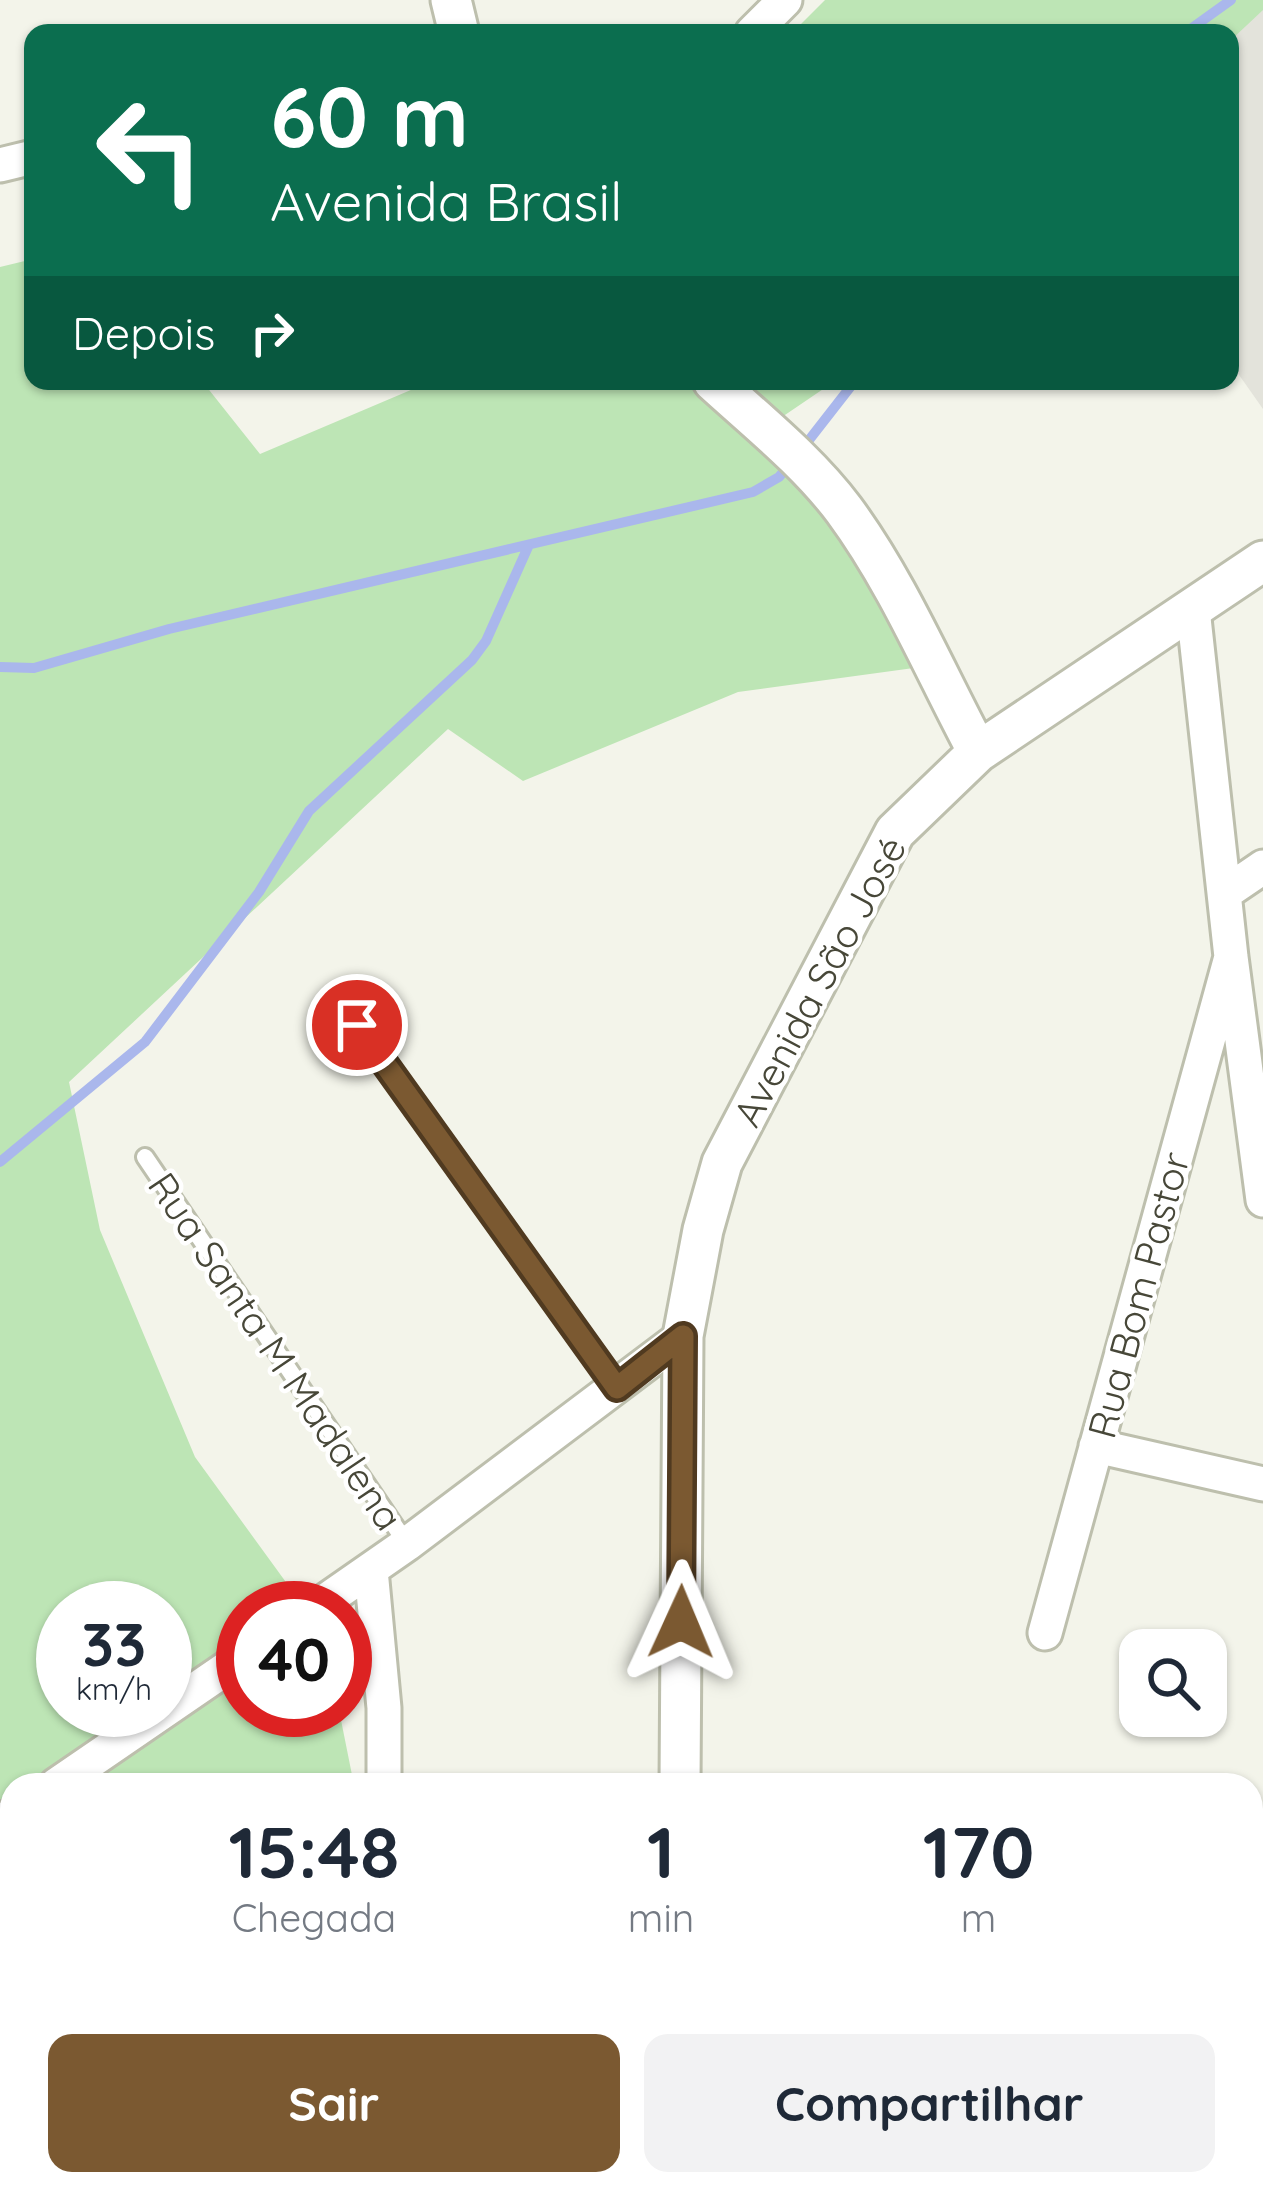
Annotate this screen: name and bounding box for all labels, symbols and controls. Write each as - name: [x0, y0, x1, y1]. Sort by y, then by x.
- text: 60 m: [270, 63, 469, 168]
- icon: left: [72, 72, 228, 228]
- text: Avenida Brasil: [270, 167, 623, 235]
- icon: right: [239, 300, 305, 366]
- text: Depois: [72, 305, 215, 361]
- street label: Avenida São José: [722, 828, 916, 1134]
- pin: [306, 974, 408, 1076]
- icon: arrive: [324, 992, 390, 1058]
- street label: Rua Bom Pastor: [1076, 1147, 1200, 1443]
- street label: Rua Santa M Madalena: [138, 1163, 414, 1539]
- position arrow: [618, 1559, 744, 1685]
- speed limit sign: 40: [216, 1581, 372, 1737]
- text: 33: [82, 1606, 146, 1681]
- map controls: [1119, 1629, 1227, 1737]
- button: search: [1119, 1629, 1227, 1737]
- text: km/h: [76, 1670, 152, 1708]
- text: 15:48: [228, 1806, 399, 1896]
- text: 1: [647, 1806, 675, 1896]
- text: 170: [923, 1806, 1035, 1896]
- text: Chegada: [232, 1893, 396, 1942]
- text: min: [628, 1893, 694, 1942]
- text: m: [961, 1893, 996, 1942]
- button: Sair: [48, 2034, 620, 2172]
- button: Compartilhar: [644, 2034, 1215, 2172]

